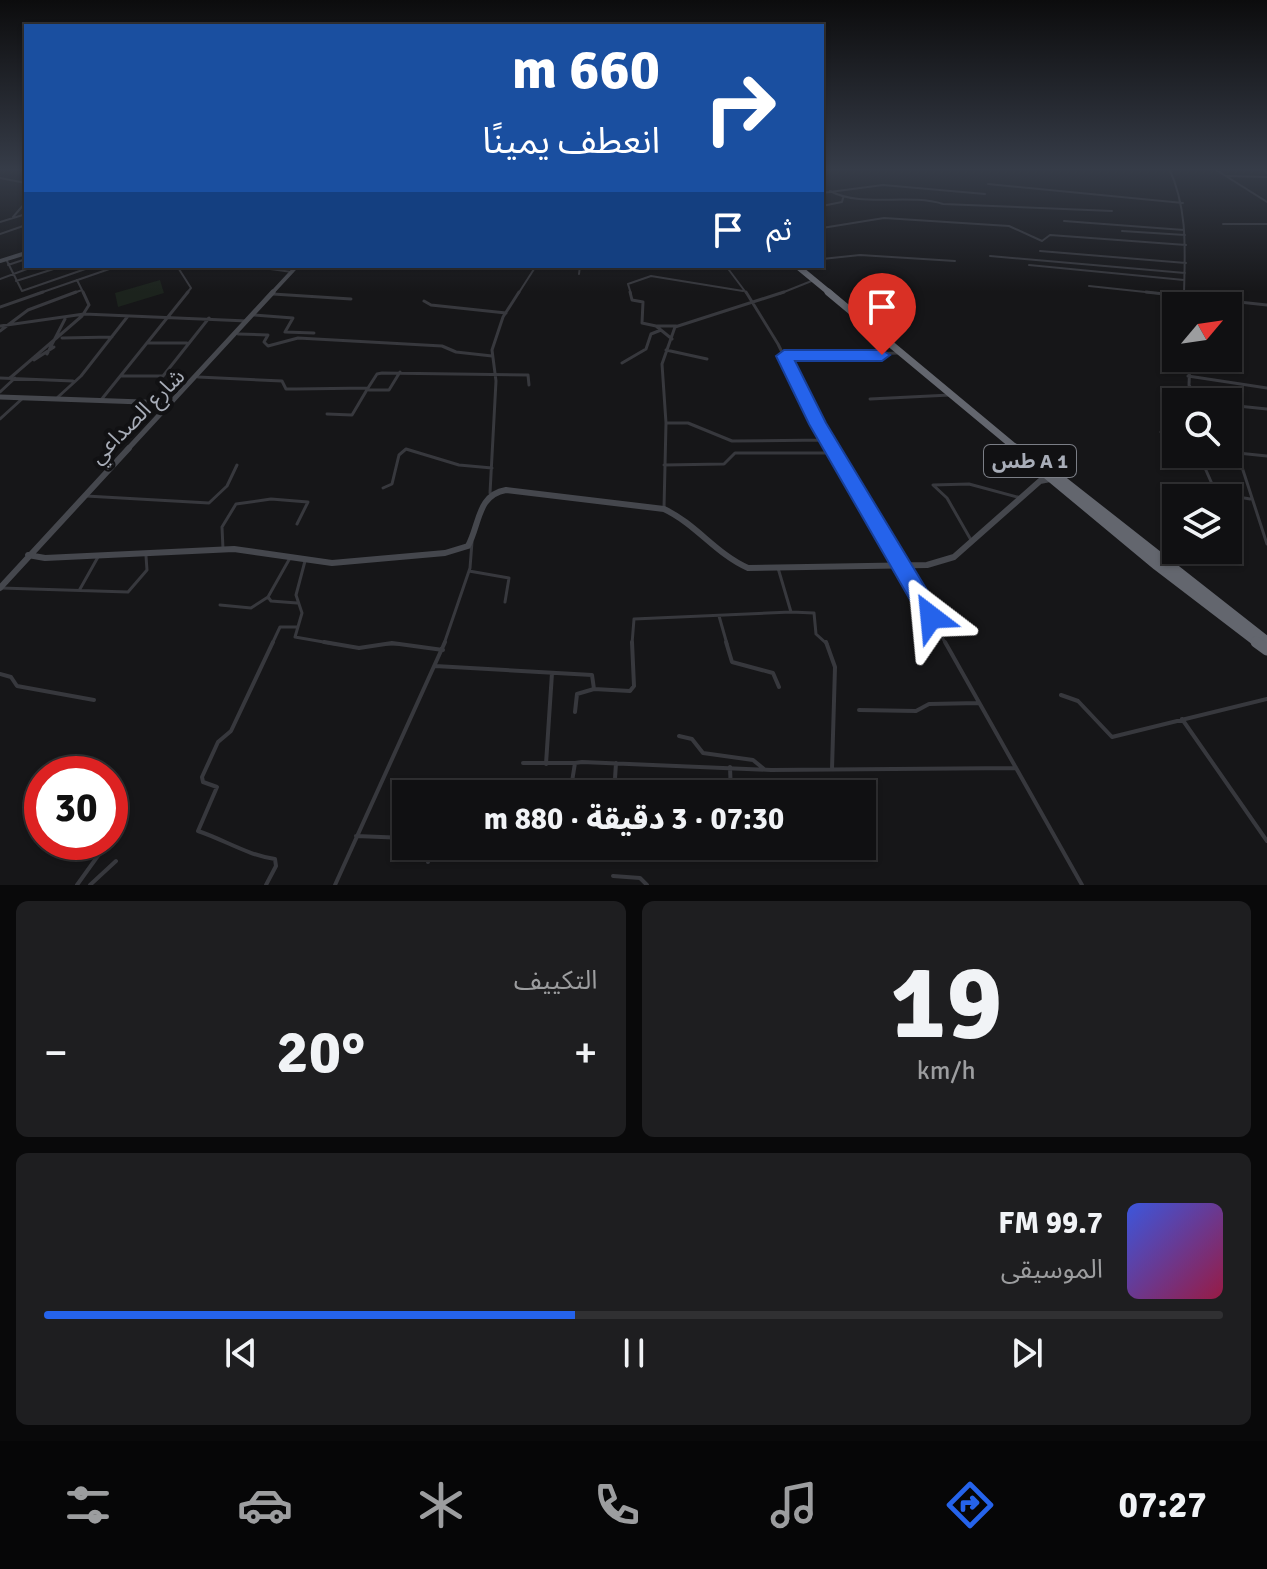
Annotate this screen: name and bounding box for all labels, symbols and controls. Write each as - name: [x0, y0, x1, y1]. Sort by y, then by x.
- text: 660 m: [512, 35, 660, 104]
- icon: right: [688, 56, 792, 160]
- text: انعطف يمينًا: [482, 119, 660, 164]
- icon: arrive: [706, 208, 750, 252]
- text: ثم: [766, 212, 792, 249]
- pin: [848, 273, 916, 355]
- icon: arrive: [860, 285, 904, 329]
- north arrow: [1162, 292, 1242, 372]
- map controls: [1162, 292, 1242, 564]
- street label: شارع الصداعي: [84, 363, 192, 471]
- button: search: [1162, 388, 1242, 468]
- road number: طس A 1: [984, 445, 1076, 477]
- button: layers: [1162, 484, 1242, 564]
- position arrow: [889, 575, 973, 659]
- speed limit sign: 30: [24, 756, 128, 860]
- text: 07:30 · 3 دقيقة · 880 m: [484, 801, 784, 838]
- text: 19: [890, 939, 1002, 1067]
- text: التكييف: [514, 965, 598, 997]
- text: 20°: [276, 1016, 365, 1090]
- text: −: [44, 1026, 68, 1080]
- text: +: [574, 1026, 598, 1080]
- text: km/h: [917, 1055, 976, 1087]
- text: 99.7 FM: [998, 1205, 1103, 1242]
- text: الموسيقى: [1001, 1254, 1103, 1286]
- icon: previous: [219, 1331, 263, 1375]
- icon: pause: [612, 1331, 656, 1375]
- icon: next: [1005, 1331, 1049, 1375]
- icon: filters: [60, 1477, 116, 1533]
- icon: car: [237, 1477, 293, 1533]
- icon: climate: [413, 1477, 469, 1533]
- icon: phone: [589, 1477, 645, 1533]
- icon: music: [766, 1477, 822, 1533]
- icon: directions: [942, 1477, 998, 1533]
- text: 07:27: [1118, 1483, 1207, 1528]

